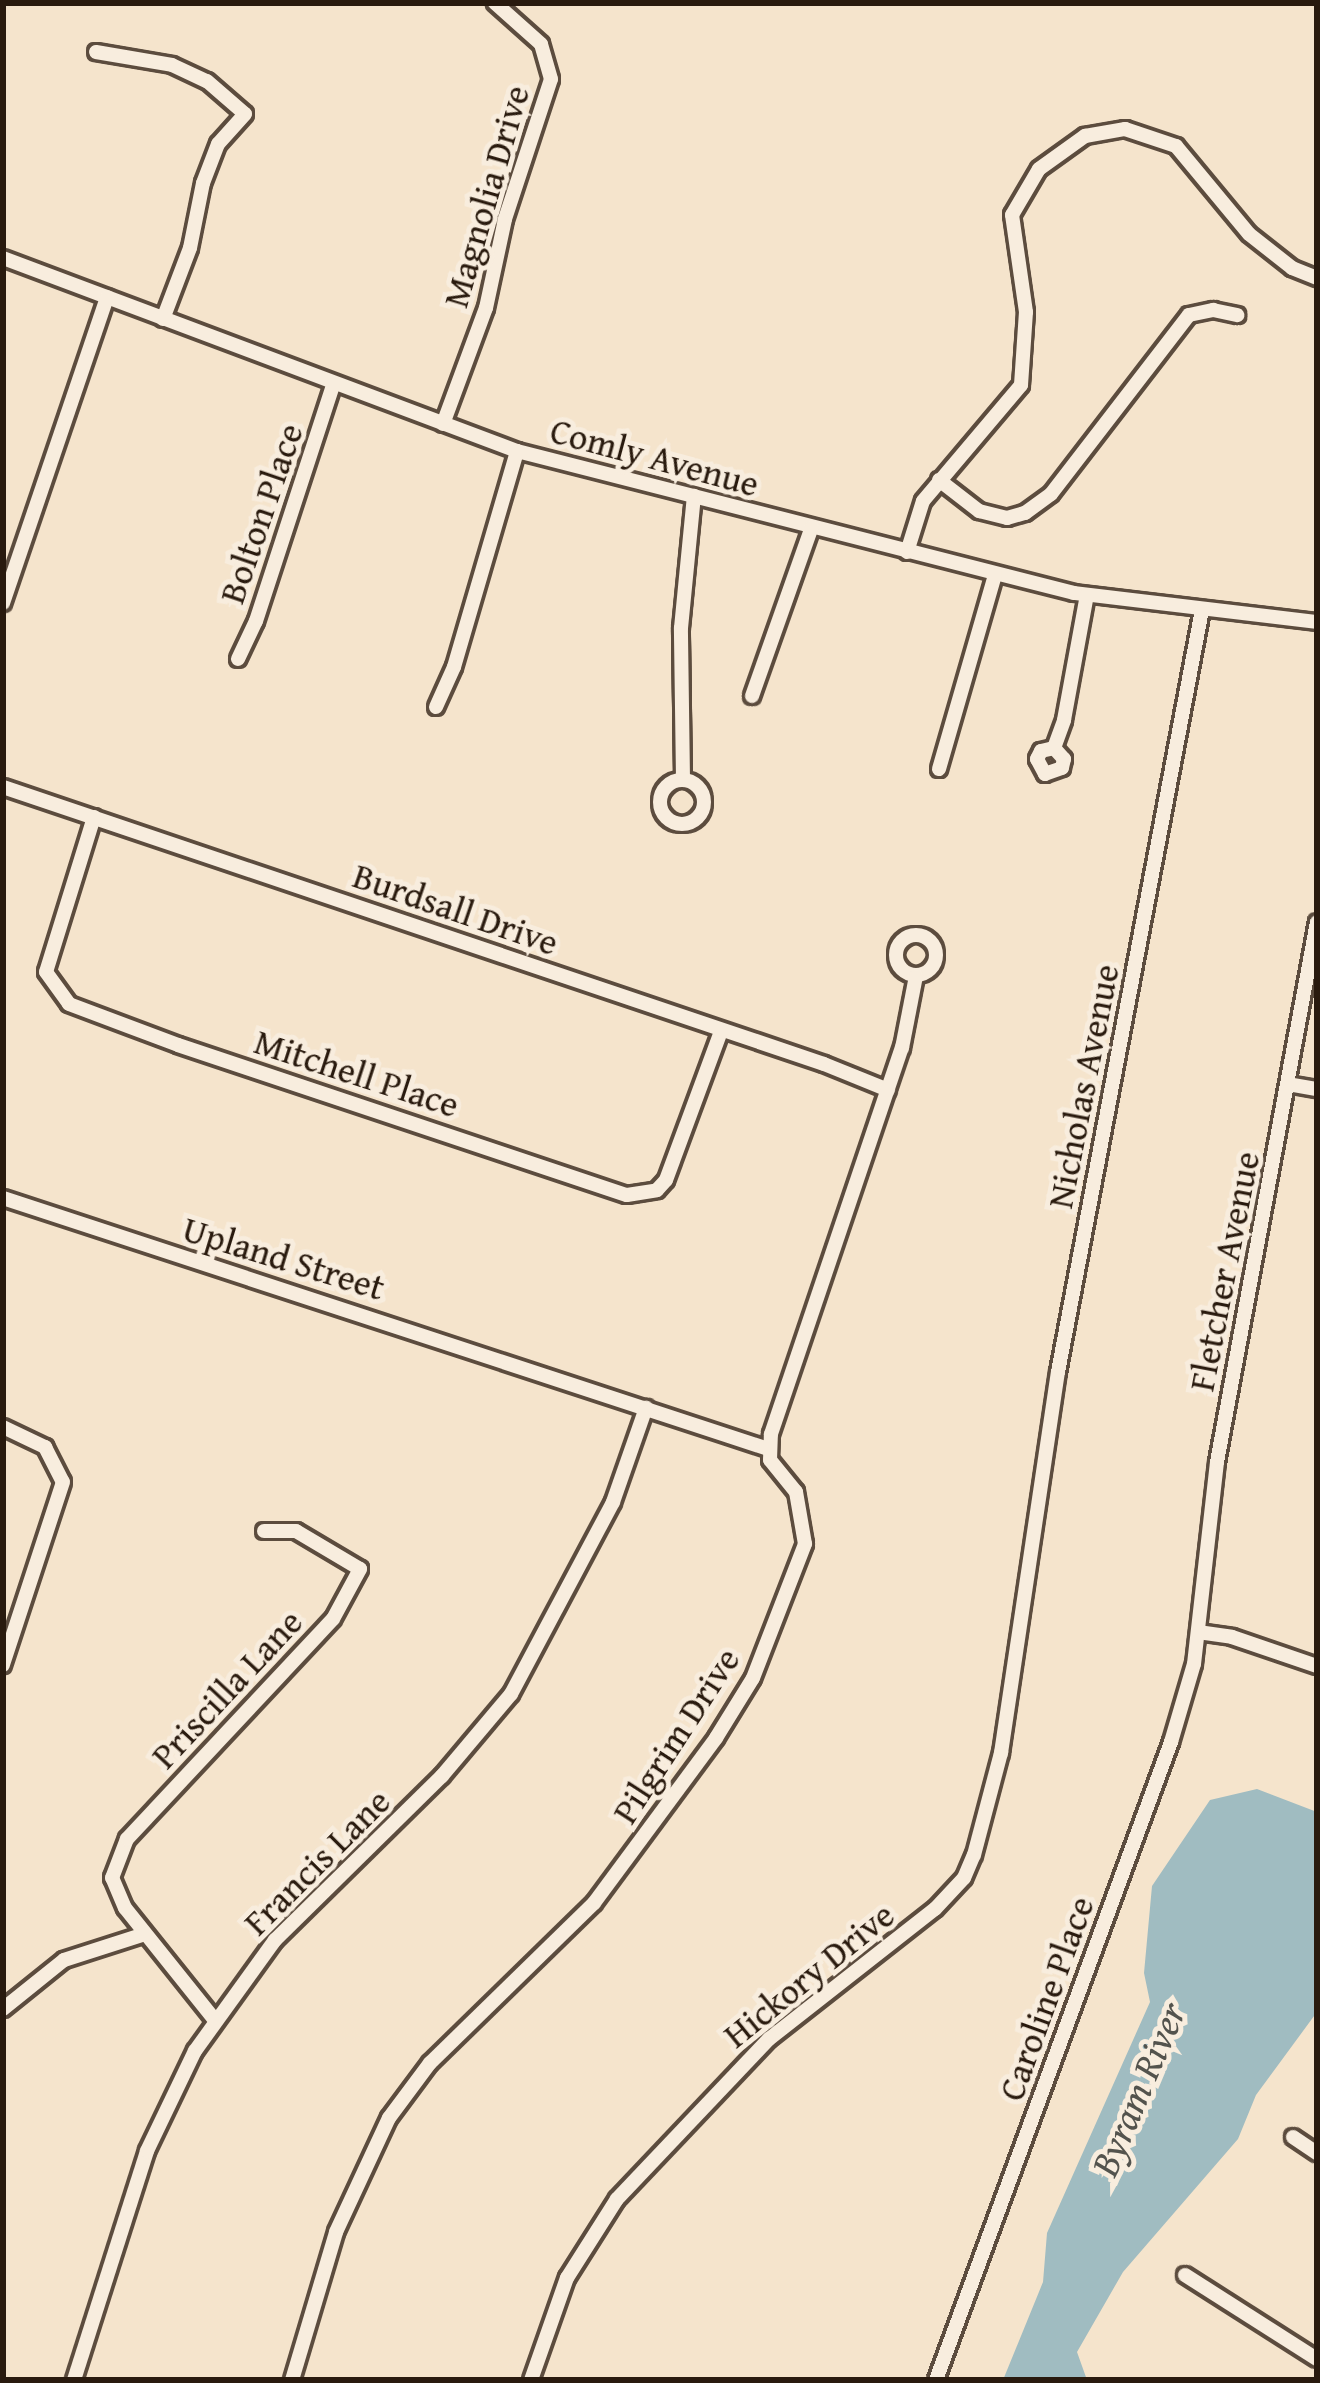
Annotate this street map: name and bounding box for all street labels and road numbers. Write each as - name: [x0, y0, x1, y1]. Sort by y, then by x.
- street label: Magnolia Drive: [433, 80, 537, 312]
- street label: Comly Avenue: [546, 407, 764, 505]
- street label: Bolton Place: [209, 417, 311, 609]
- street label: Burdsall Drive: [348, 853, 564, 963]
- street label: Nicholas Avenue: [1037, 960, 1127, 1212]
- street label: Mitchell Place: [249, 1019, 465, 1125]
- street label: Fletcher Avenue: [1179, 1148, 1267, 1394]
- street label: Upland Street: [178, 1206, 390, 1308]
- street label: Priscilla Lane: [141, 1600, 311, 1776]
- street label: Pilgrim Drive: [602, 1639, 748, 1831]
- street label: Francis Lane: [234, 1779, 398, 1943]
- street label: Caroline Place: [988, 1890, 1102, 2106]
- street label: Hickory Drive: [714, 1892, 902, 2056]

